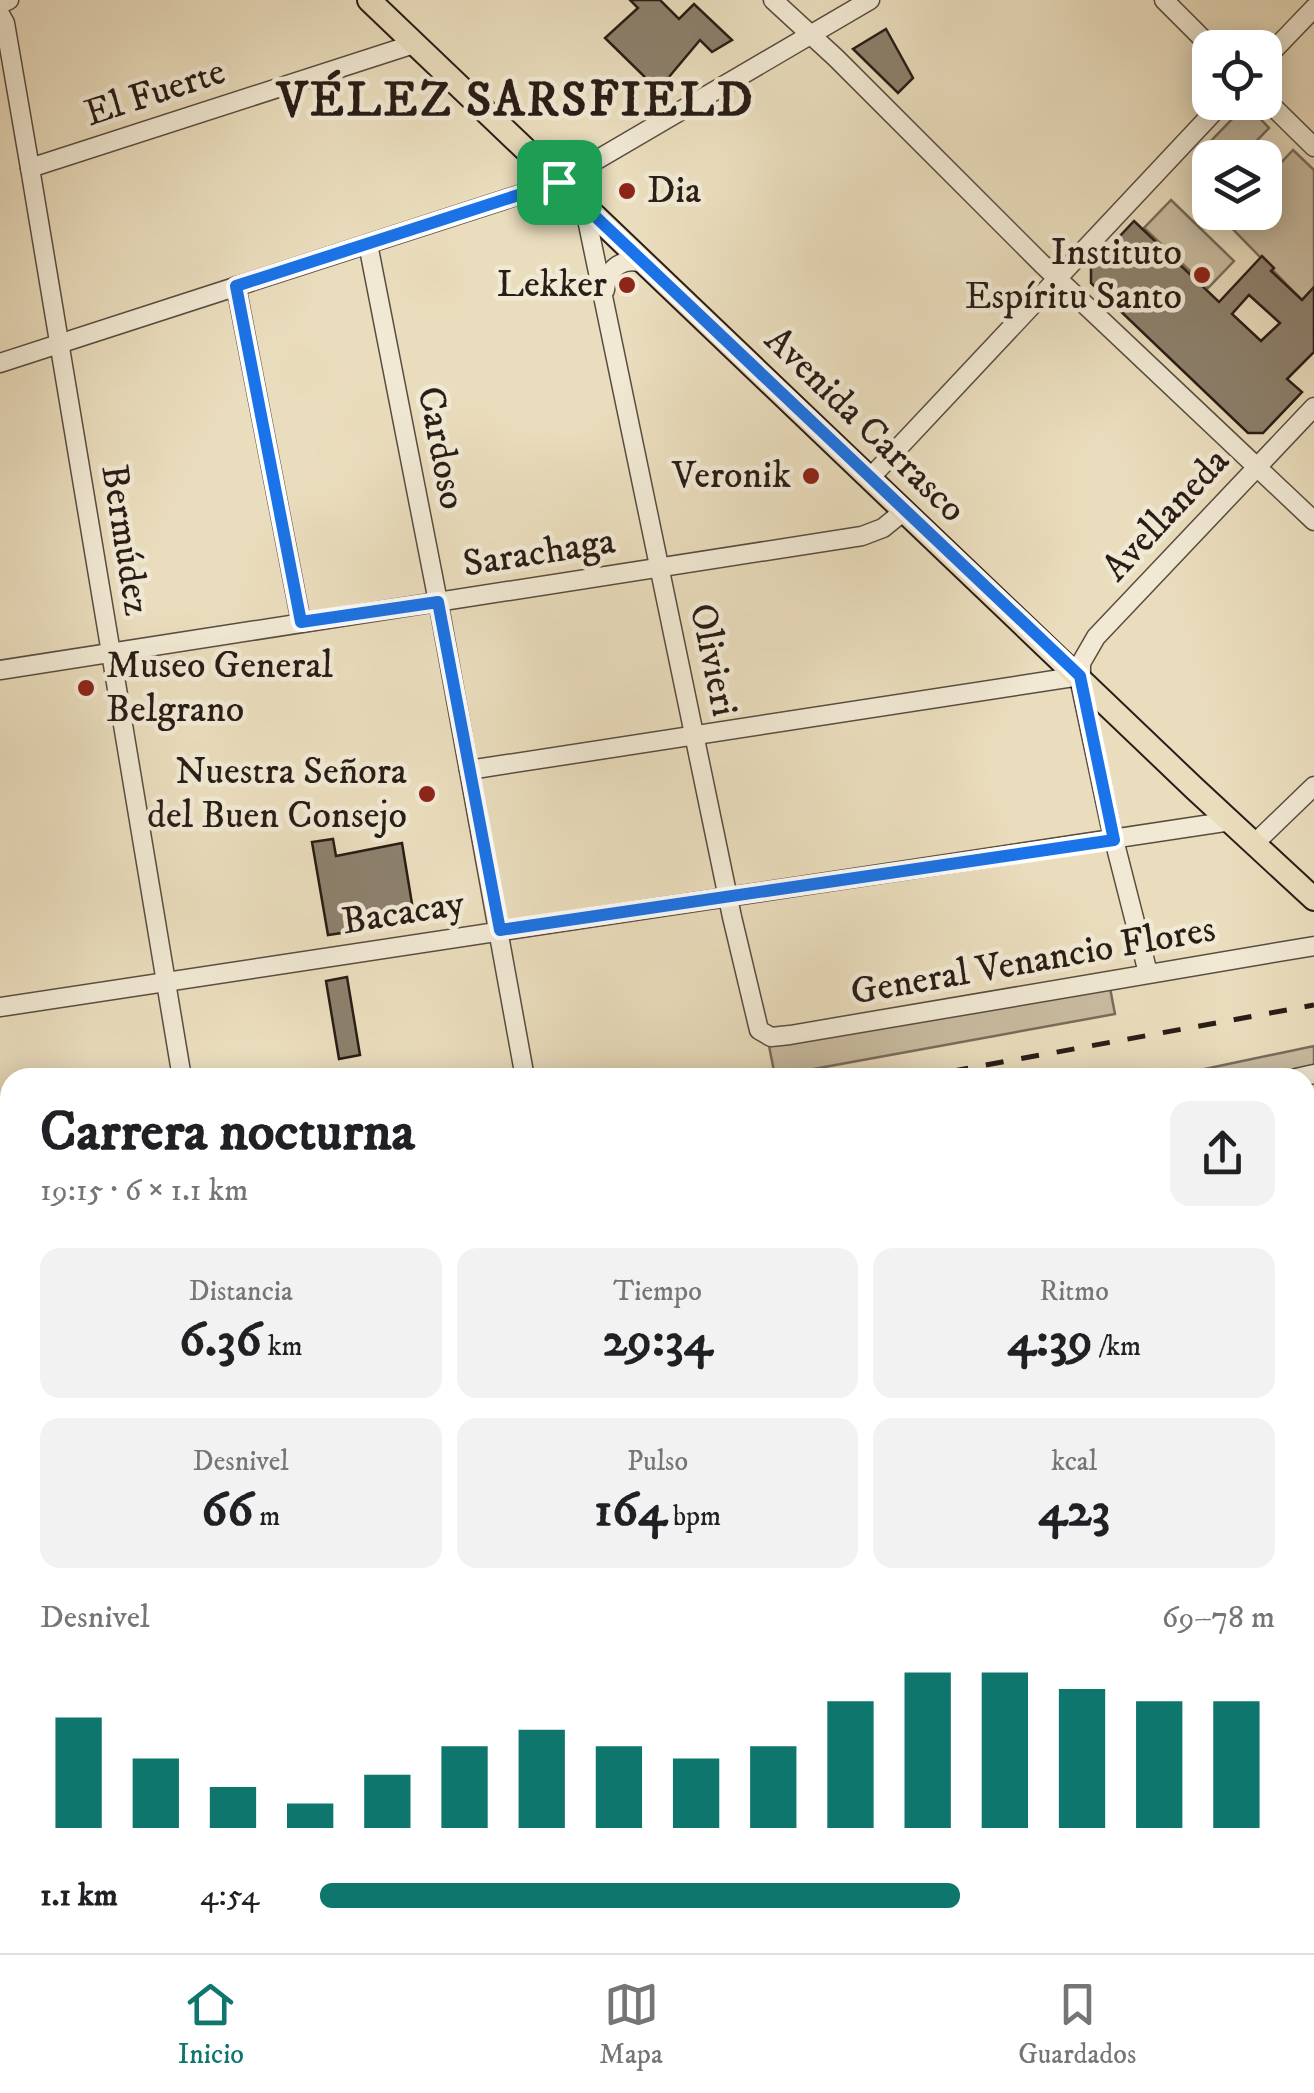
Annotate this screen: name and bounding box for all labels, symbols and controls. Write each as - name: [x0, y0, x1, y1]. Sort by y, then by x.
- map controls: [1192, 30, 1282, 230]
- button: locate: [1192, 30, 1282, 120]
- street label: El Fuerte: [79, 48, 231, 138]
- district label: VÉLEZ SARSFIELD: [275, 69, 755, 131]
- pin: [517, 140, 602, 225]
- button: layers: [1192, 140, 1282, 230]
- icon: arrive: [532, 155, 587, 210]
- place label: Dia: [647, 167, 701, 215]
- marker: Dia: [616, 180, 638, 202]
- place label: Instituto Espíritu Santo: [965, 229, 1182, 321]
- place label: Lekker: [497, 261, 607, 309]
- marker: Instituto Espíritu Santo: [1191, 264, 1213, 286]
- marker: Lekker: [616, 274, 638, 296]
- street label: Avenida Carrasco: [754, 317, 976, 533]
- street label: Cardoso: [406, 383, 476, 513]
- street label: Avellaneda: [1092, 438, 1240, 592]
- place label: Veronik: [671, 452, 791, 500]
- street label: Bermúdez: [89, 461, 161, 619]
- marker: Veronik: [800, 465, 822, 487]
- street label: Sarachaga: [459, 517, 619, 589]
- street label: Olivieri: [678, 599, 748, 721]
- place label: Museo General Belgrano: [106, 642, 334, 734]
- marker: Museo General Belgrano: [75, 677, 97, 699]
- place label: Nuestra Señora del Buen Consejo: [147, 748, 407, 840]
- marker: Nuestra Señora del Buen Consejo: [416, 783, 438, 805]
- street label: Bacacay: [338, 880, 468, 946]
- street label: General Venancio Flores: [847, 905, 1219, 1017]
- text: Carrera nocturna: [40, 1099, 415, 1168]
- button: share: [1170, 1101, 1275, 1206]
- text: 19:15 · 6 × 1.1 km: [40, 1171, 248, 1211]
- text: Distancia: [189, 1274, 293, 1309]
- text: Tiempo: [613, 1274, 702, 1309]
- text: Ritmo: [1040, 1274, 1109, 1309]
- text: 6.36: [179, 1309, 262, 1372]
- text: 29:34: [602, 1309, 712, 1372]
- text: 4:39: [1007, 1309, 1093, 1372]
- text: km: [262, 1329, 303, 1364]
- text: /km: [1093, 1329, 1141, 1364]
- text: Desnivel: [193, 1444, 289, 1479]
- text: Pulso: [627, 1444, 688, 1479]
- text: kcal: [1051, 1444, 1097, 1479]
- text: 66: [201, 1479, 253, 1542]
- text: 164: [594, 1479, 667, 1542]
- text: 423: [1038, 1479, 1110, 1542]
- text: m: [253, 1499, 280, 1534]
- text: bpm: [667, 1499, 721, 1534]
- text: Desnivel: [40, 1598, 150, 1638]
- text: 69–78 m: [1162, 1598, 1275, 1638]
- text: 1.1 km: [40, 1876, 118, 1916]
- text: 4:54: [200, 1876, 259, 1916]
- tab: Inicio: [178, 1977, 244, 2072]
- tab: Mapa: [599, 1977, 663, 2072]
- tab: Guardados: [1018, 1977, 1136, 2072]

